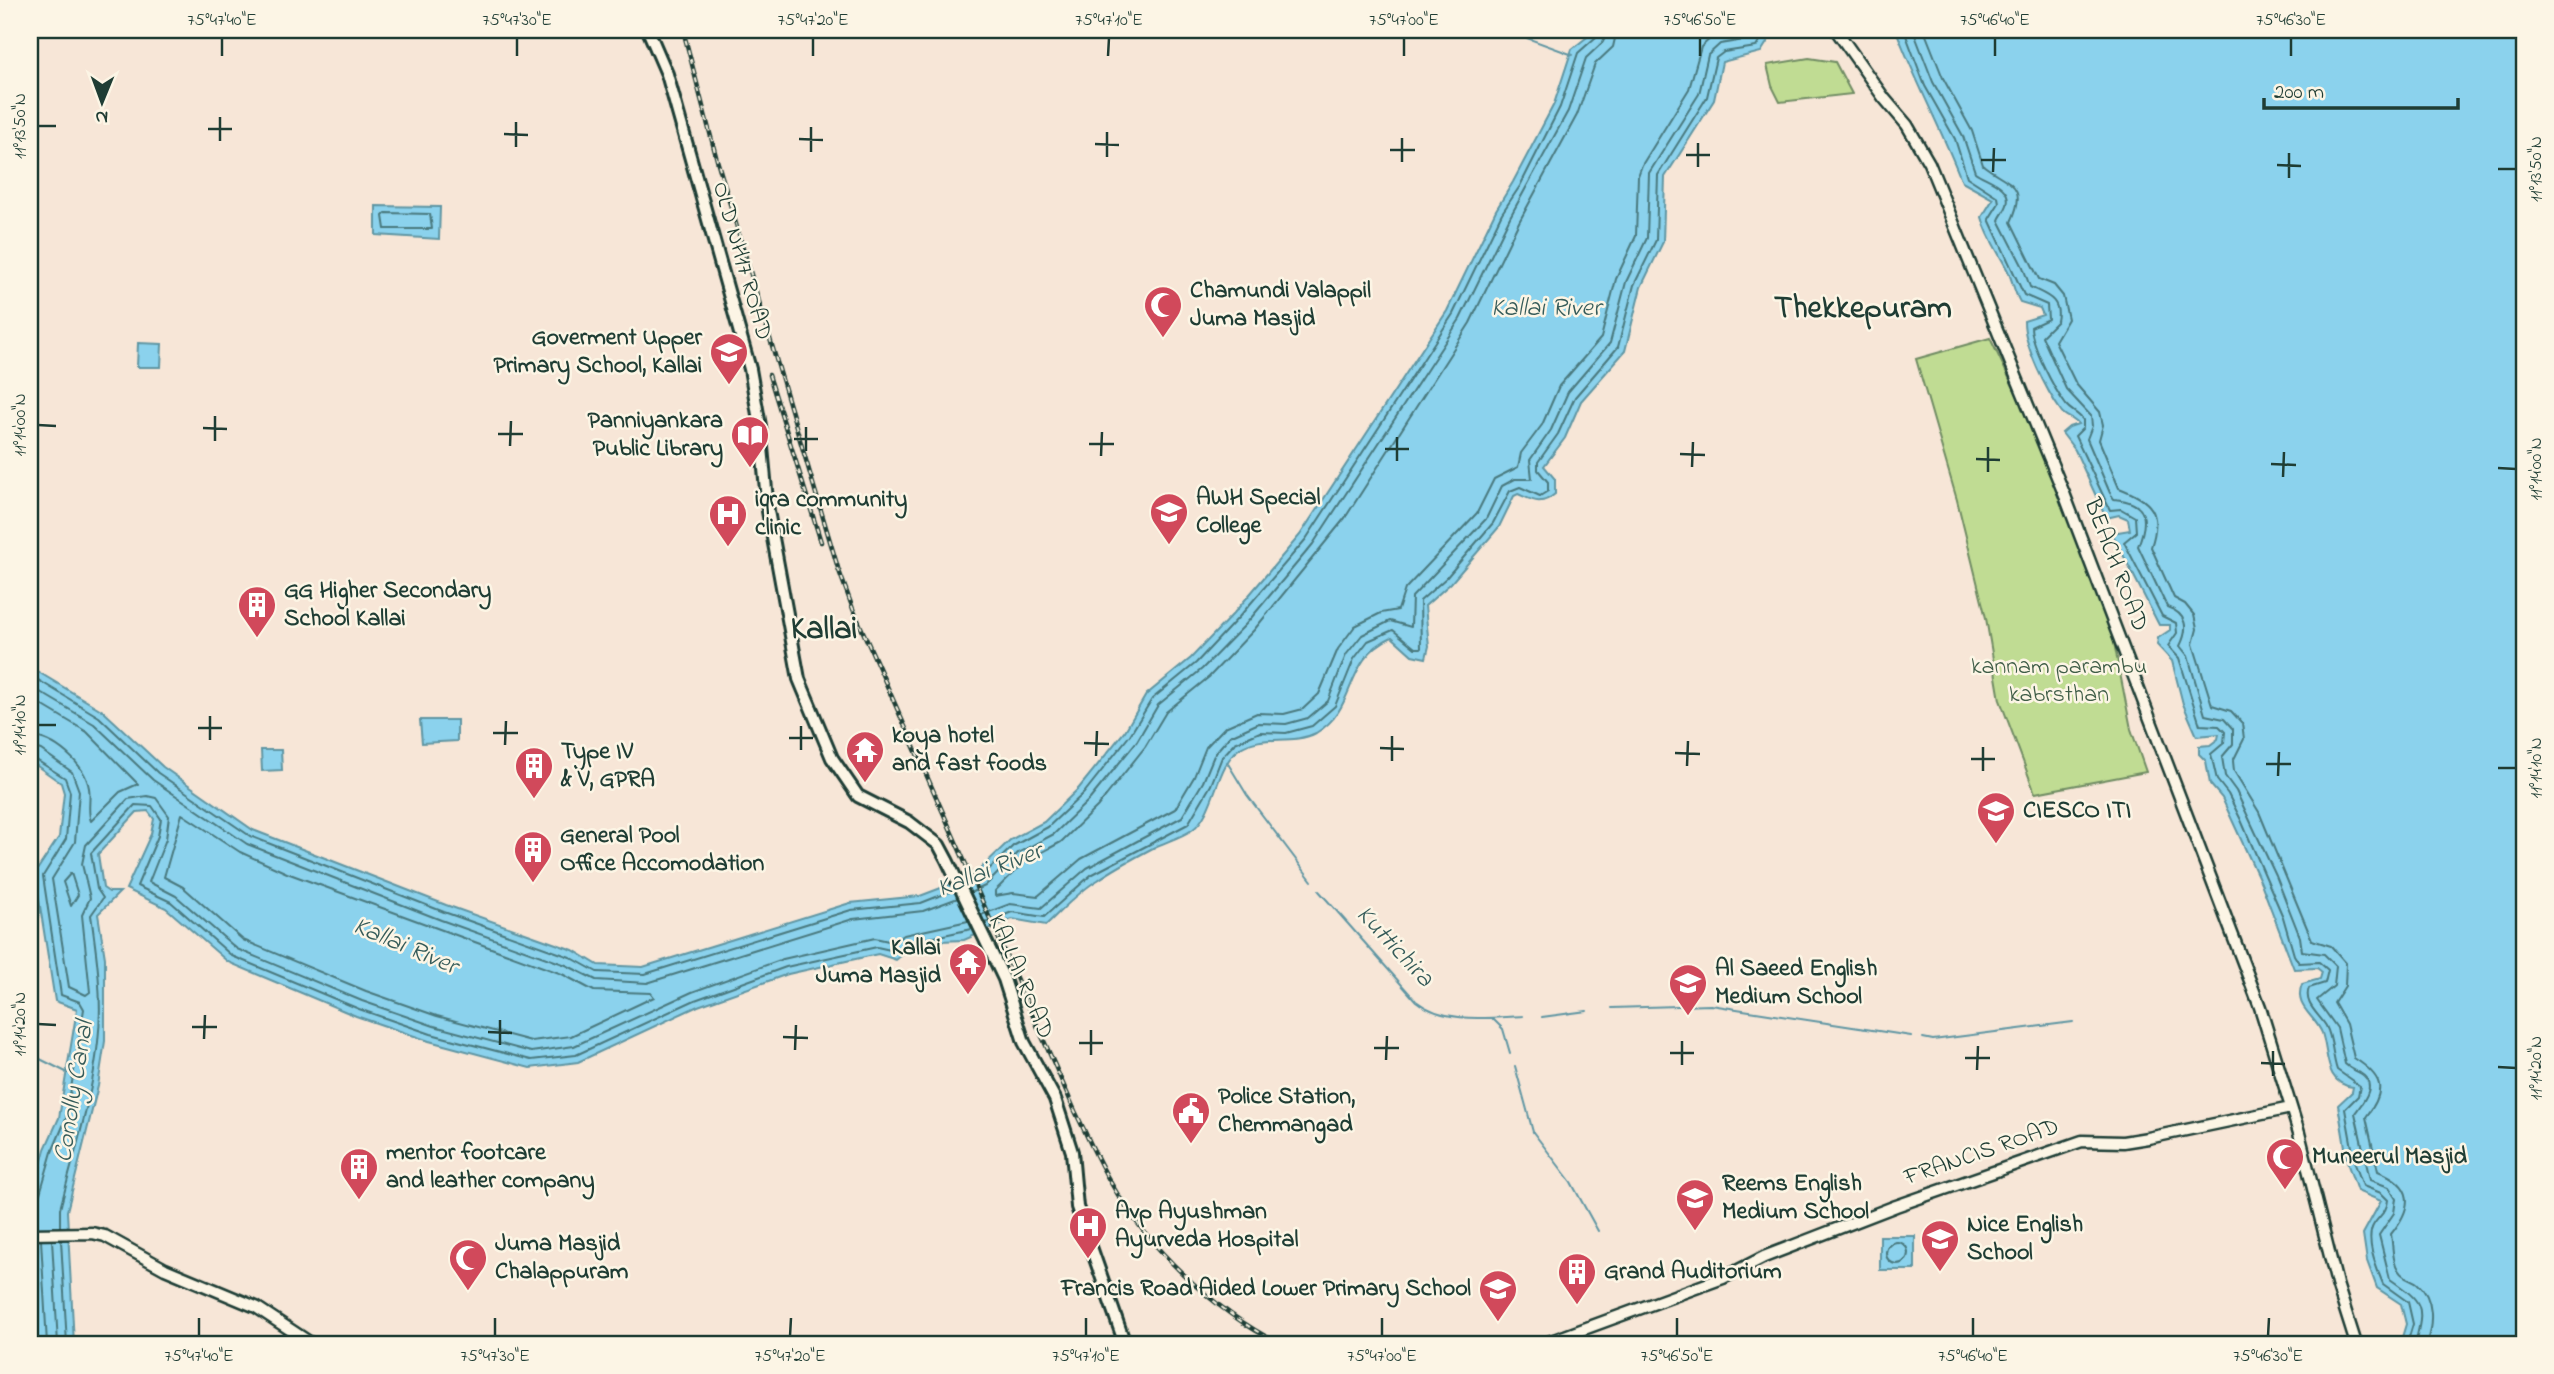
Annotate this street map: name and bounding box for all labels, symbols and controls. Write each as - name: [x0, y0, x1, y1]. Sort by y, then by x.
- text: 75°47'40"E: [187, 8, 257, 34]
- text: 75°47'30"E: [482, 8, 552, 34]
- text: 75°47'20"E: [777, 8, 849, 34]
- text: 75°47'10"E: [1075, 8, 1143, 34]
- text: 75°47'00"E: [1369, 8, 1439, 34]
- text: 75°46'50"E: [1664, 8, 1737, 34]
- text: 75°46'40"E: [1960, 8, 2030, 34]
- text: 75°46'30"E: [2256, 8, 2326, 34]
- north arrow: [66, 66, 136, 136]
- scale bar: [2264, 66, 2458, 110]
- text: 200 m: [2274, 78, 2324, 108]
- text: 11°13'50"N: [8, 93, 34, 159]
- text: N: [95, 103, 108, 130]
- text: 11°13'50"N: [2524, 136, 2550, 202]
- street label: OLD NH17 ROAD: [702, 178, 780, 344]
- place label: Chamundi Valappil Juma Masjid: [1190, 274, 1371, 337]
- mosque icon: Chamundi Valappil Juma Masjid: [1142, 284, 1184, 339]
- district label: Thekkepuram: [1774, 286, 1952, 333]
- water label: Kallai River: [1491, 290, 1604, 328]
- place label: Goverment Upper Primary School, Kallai: [494, 321, 703, 385]
- school or university icon: Goverment Upper Primary School, Kallai: [708, 331, 750, 386]
- text: 11°14'00"N: [8, 393, 34, 457]
- place label: Panniyankara Public Library: [588, 404, 723, 468]
- library icon: Panniyankara Public Library: [729, 414, 771, 469]
- text: 11°14'00"N: [2524, 437, 2550, 501]
- place label: AWH Special College: [1196, 481, 1321, 545]
- place label: iqra community clinic: [755, 483, 907, 546]
- school or university icon: AWH Special College: [1148, 491, 1190, 546]
- street label: BEACH ROAD: [2073, 492, 2156, 637]
- hospital icon: iqra community clinic: [707, 493, 749, 548]
- place label: GG Higher Secondary School Kallai: [284, 574, 491, 637]
- building icon: GG Higher Secondary School Kallai: [236, 584, 278, 639]
- district label: Kallai: [791, 607, 857, 654]
- park label: kannam parambu kabrsthan: [1971, 650, 2147, 713]
- text: 11°14'10"N: [8, 694, 34, 756]
- place label: koya hotel and fast foods: [892, 719, 1047, 782]
- temple icon: koya hotel and fast foods: [844, 729, 886, 784]
- place label: Type IV & V, GPRA: [560, 735, 655, 798]
- text: 11°14'10"N: [2524, 737, 2550, 799]
- building icon: Type IV & V, GPRA: [513, 745, 555, 800]
- school or university icon: CIESCO ITI: [1975, 790, 2017, 845]
- place label: CIESCO ITI: [2023, 794, 2131, 829]
- place label: General Pool Office Accomodation: [560, 819, 765, 882]
- building icon: General Pool Office Accomodation: [512, 829, 554, 884]
- water label: Kallai River: [932, 832, 1051, 908]
- water label: Kuttichira: [1346, 897, 1443, 997]
- water label: Kallai River: [347, 908, 466, 987]
- street label: KALLAI ROAD: [978, 909, 1062, 1045]
- place label: Kallai Juma Masjid: [816, 931, 942, 994]
- temple icon: Kallai Juma Masjid: [947, 941, 989, 996]
- place label: Al Saeed English Medium School: [1715, 952, 1877, 1015]
- school or university icon: Al Saeed English Medium School: [1667, 962, 1709, 1017]
- text: 11°14'20"N: [8, 992, 34, 1056]
- water label: Conolly Canal: [45, 1016, 105, 1165]
- text: 11°14'20"N: [2524, 1036, 2550, 1100]
- place label: Police Station, Chemmangad: [1218, 1080, 1355, 1144]
- public building icon: Police Station, Chemmangad: [1170, 1090, 1212, 1145]
- street label: FRANCIS ROAD: [1899, 1110, 2064, 1196]
- place label: mentor footcare and leather company: [386, 1136, 595, 1200]
- mosque icon: Muneerul Masjid: [2264, 1136, 2306, 1191]
- place label: Muneerul Masjid: [2312, 1140, 2468, 1175]
- building icon: mentor footcare and leather company: [338, 1146, 380, 1201]
- place label: Reems English Medium School: [1722, 1167, 1869, 1230]
- school or university icon: Reems English Medium School: [1674, 1177, 1716, 1232]
- place label: Avp Ayushman Ayurveda Hospital: [1115, 1195, 1298, 1259]
- hospital icon: Avp Ayushman Ayurveda Hospital: [1067, 1205, 1109, 1260]
- place label: Nice English School: [1967, 1208, 2083, 1271]
- school or university icon: Nice English School: [1919, 1218, 1961, 1273]
- place label: Juma Masjid Chalappuram: [495, 1227, 629, 1290]
- mosque icon: Juma Masjid Chalappuram: [447, 1237, 489, 1292]
- building icon: Grand Auditorium: [1556, 1251, 1598, 1306]
- place label: Grand Auditorium: [1604, 1255, 1782, 1290]
- school or university icon: Francis Road Aided Lower Primary School: [1477, 1268, 1519, 1323]
- place label: Francis Road Aided Lower Primary School: [1060, 1272, 1471, 1308]
- text: 75°47'40"E: [164, 1344, 234, 1370]
- text: 75°47'30"E: [460, 1344, 530, 1370]
- text: 75°47'20"E: [754, 1344, 826, 1370]
- text: 75°47'10"E: [1052, 1344, 1120, 1370]
- text: 75°47'00"E: [1347, 1344, 1417, 1370]
- text: 75°46'50"E: [1641, 1344, 1714, 1370]
- text: 75°46'40"E: [1938, 1344, 2008, 1370]
- text: 75°46'30"E: [2233, 1344, 2303, 1370]

